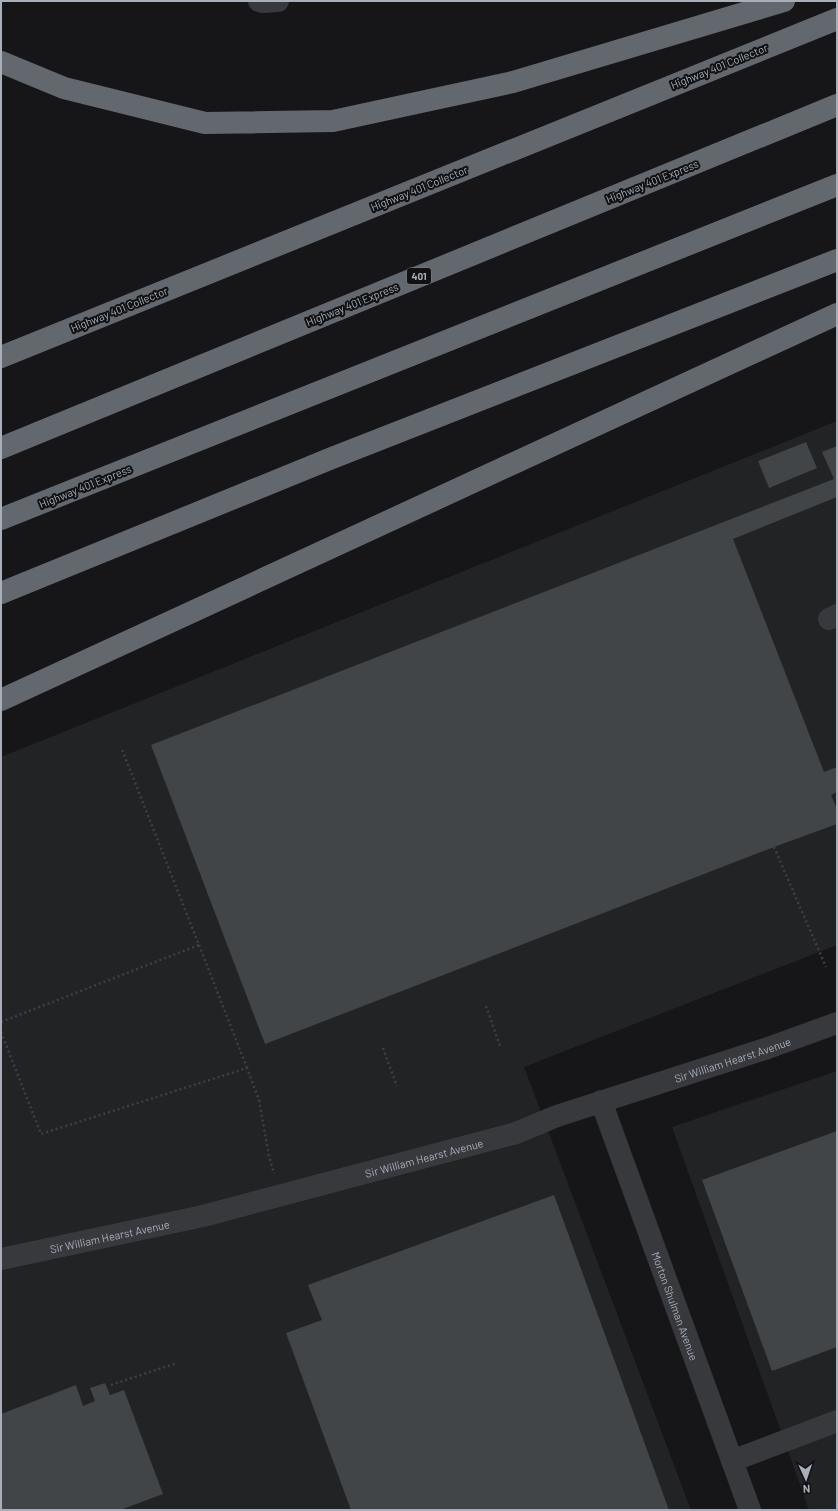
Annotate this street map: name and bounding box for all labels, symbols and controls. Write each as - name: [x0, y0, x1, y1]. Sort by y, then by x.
- street label: Highway 401 Collector: [669, 41, 769, 91]
- street label: Highway 401 Express: [604, 157, 700, 205]
- street label: Highway 401 Collector: [369, 163, 469, 213]
- road number: 401: [407, 268, 431, 284]
- street label: Highway 401 Express: [304, 280, 400, 328]
- street label: Highway 401 Collector: [69, 284, 169, 334]
- street label: Highway 401 Express: [37, 462, 133, 510]
- street label: Sir William Hearst Avenue: [672, 1034, 792, 1084]
- street label: Sir William Hearst Avenue: [363, 1136, 485, 1179]
- street label: Sir William Hearst Avenue: [49, 1217, 171, 1255]
- street label: Morton Shulman Avenue: [650, 1250, 701, 1362]
- north arrow: [786, 1459, 826, 1499]
- text: N: [803, 1483, 811, 1496]

